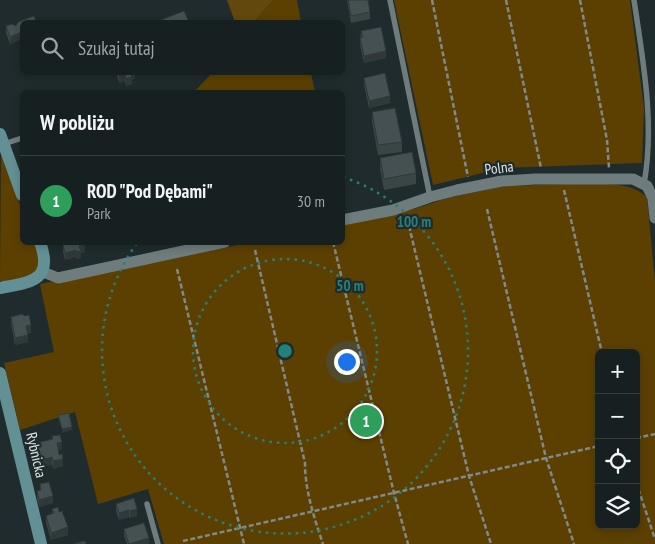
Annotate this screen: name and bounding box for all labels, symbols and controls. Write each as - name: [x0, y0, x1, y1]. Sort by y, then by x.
- search box: [20, 20, 345, 75]
- icon: search: [38, 34, 66, 62]
- text: Szukaj tutaj: [78, 36, 155, 60]
- text: W pobliżu: [40, 109, 114, 136]
- street label: Polna: [483, 156, 514, 179]
- text: ROD "Pod Dębami": [87, 179, 213, 203]
- text: 1: [52, 191, 60, 211]
- text: 30 m: [297, 191, 325, 211]
- text: Park: [87, 203, 111, 223]
- text: 100 m: [397, 212, 431, 231]
- text: 50 m: [336, 276, 364, 295]
- centre of rings: [276, 342, 294, 360]
- your location: [334, 349, 360, 375]
- map controls: [595, 349, 640, 529]
- button: +: [595, 349, 640, 394]
- button: −: [595, 394, 640, 439]
- pin: 1: [350, 402, 382, 440]
- street label: Rybnicka: [22, 430, 51, 479]
- button: locate: [595, 439, 640, 484]
- button: layers: [595, 484, 640, 529]

